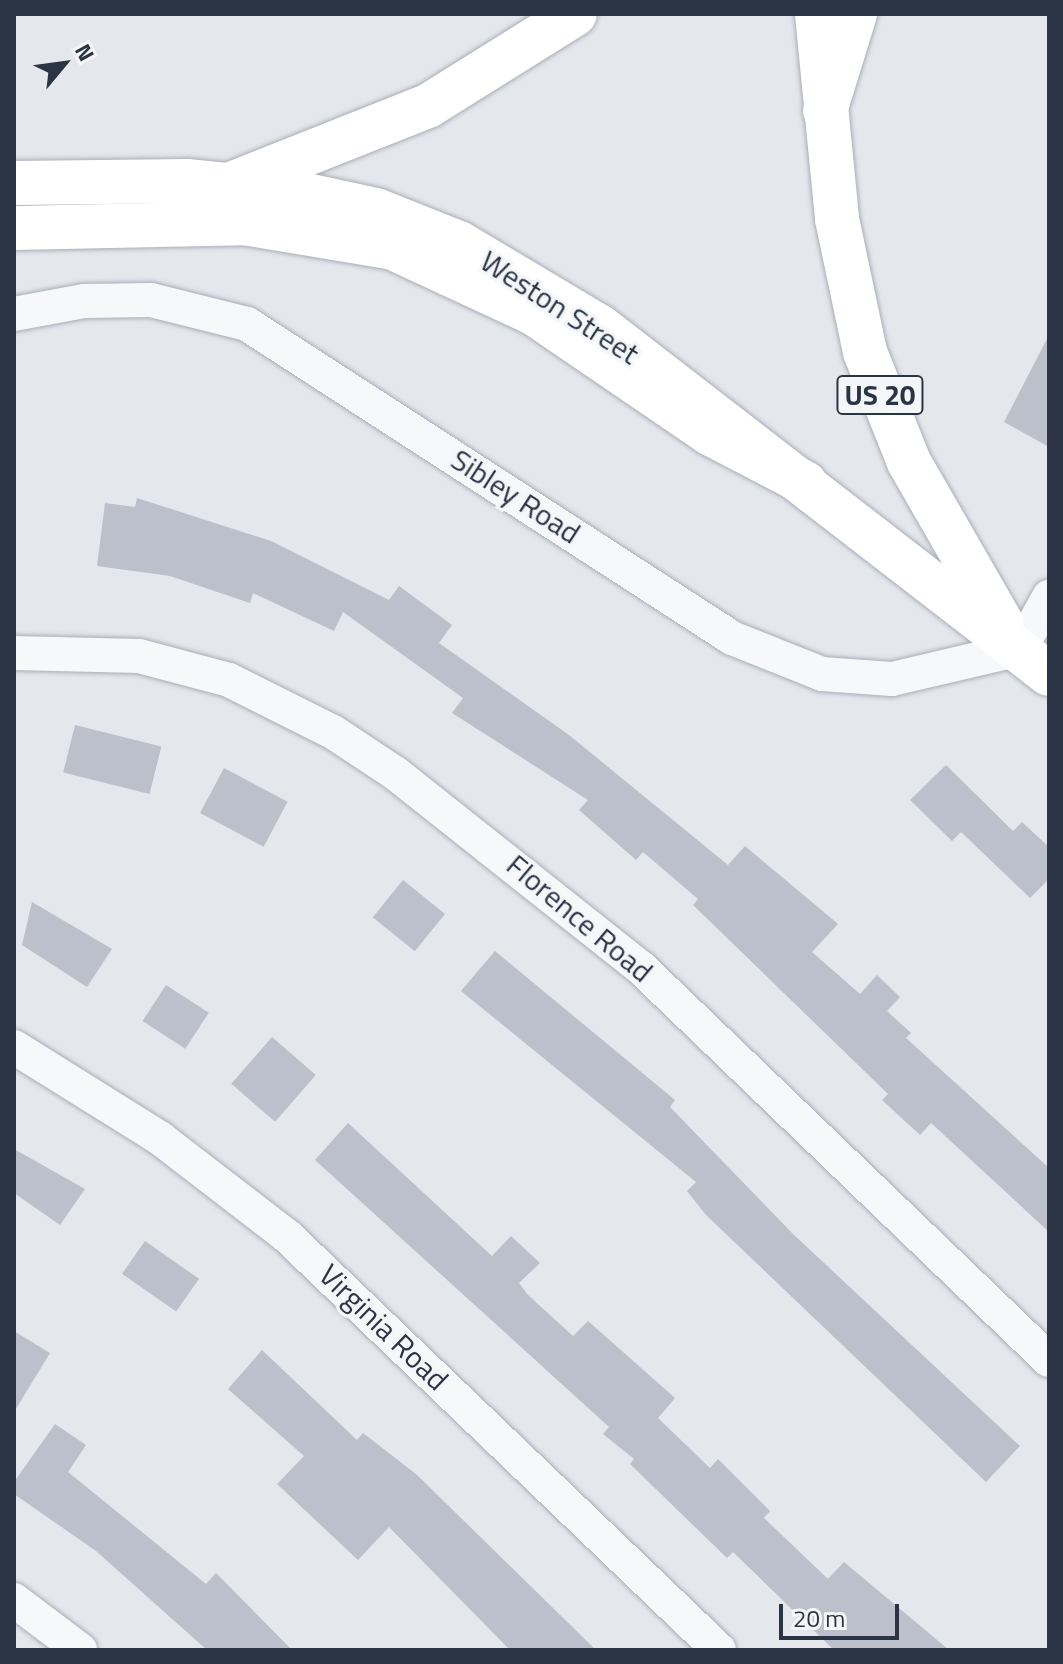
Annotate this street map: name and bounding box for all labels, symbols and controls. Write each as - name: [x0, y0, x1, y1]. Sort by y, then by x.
- north arrow: [24, 24, 104, 104]
- text: N: [66, 37, 104, 67]
- street label: Weston Street: [474, 242, 646, 372]
- road number: US 20: [836, 371, 924, 419]
- street label: Sibley Road: [445, 441, 587, 551]
- street label: Florence Road: [500, 847, 660, 989]
- street label: Virginia Road: [312, 1257, 456, 1397]
- scale bar: [783, 1588, 903, 1638]
- text: 20 m: [793, 1600, 845, 1636]

